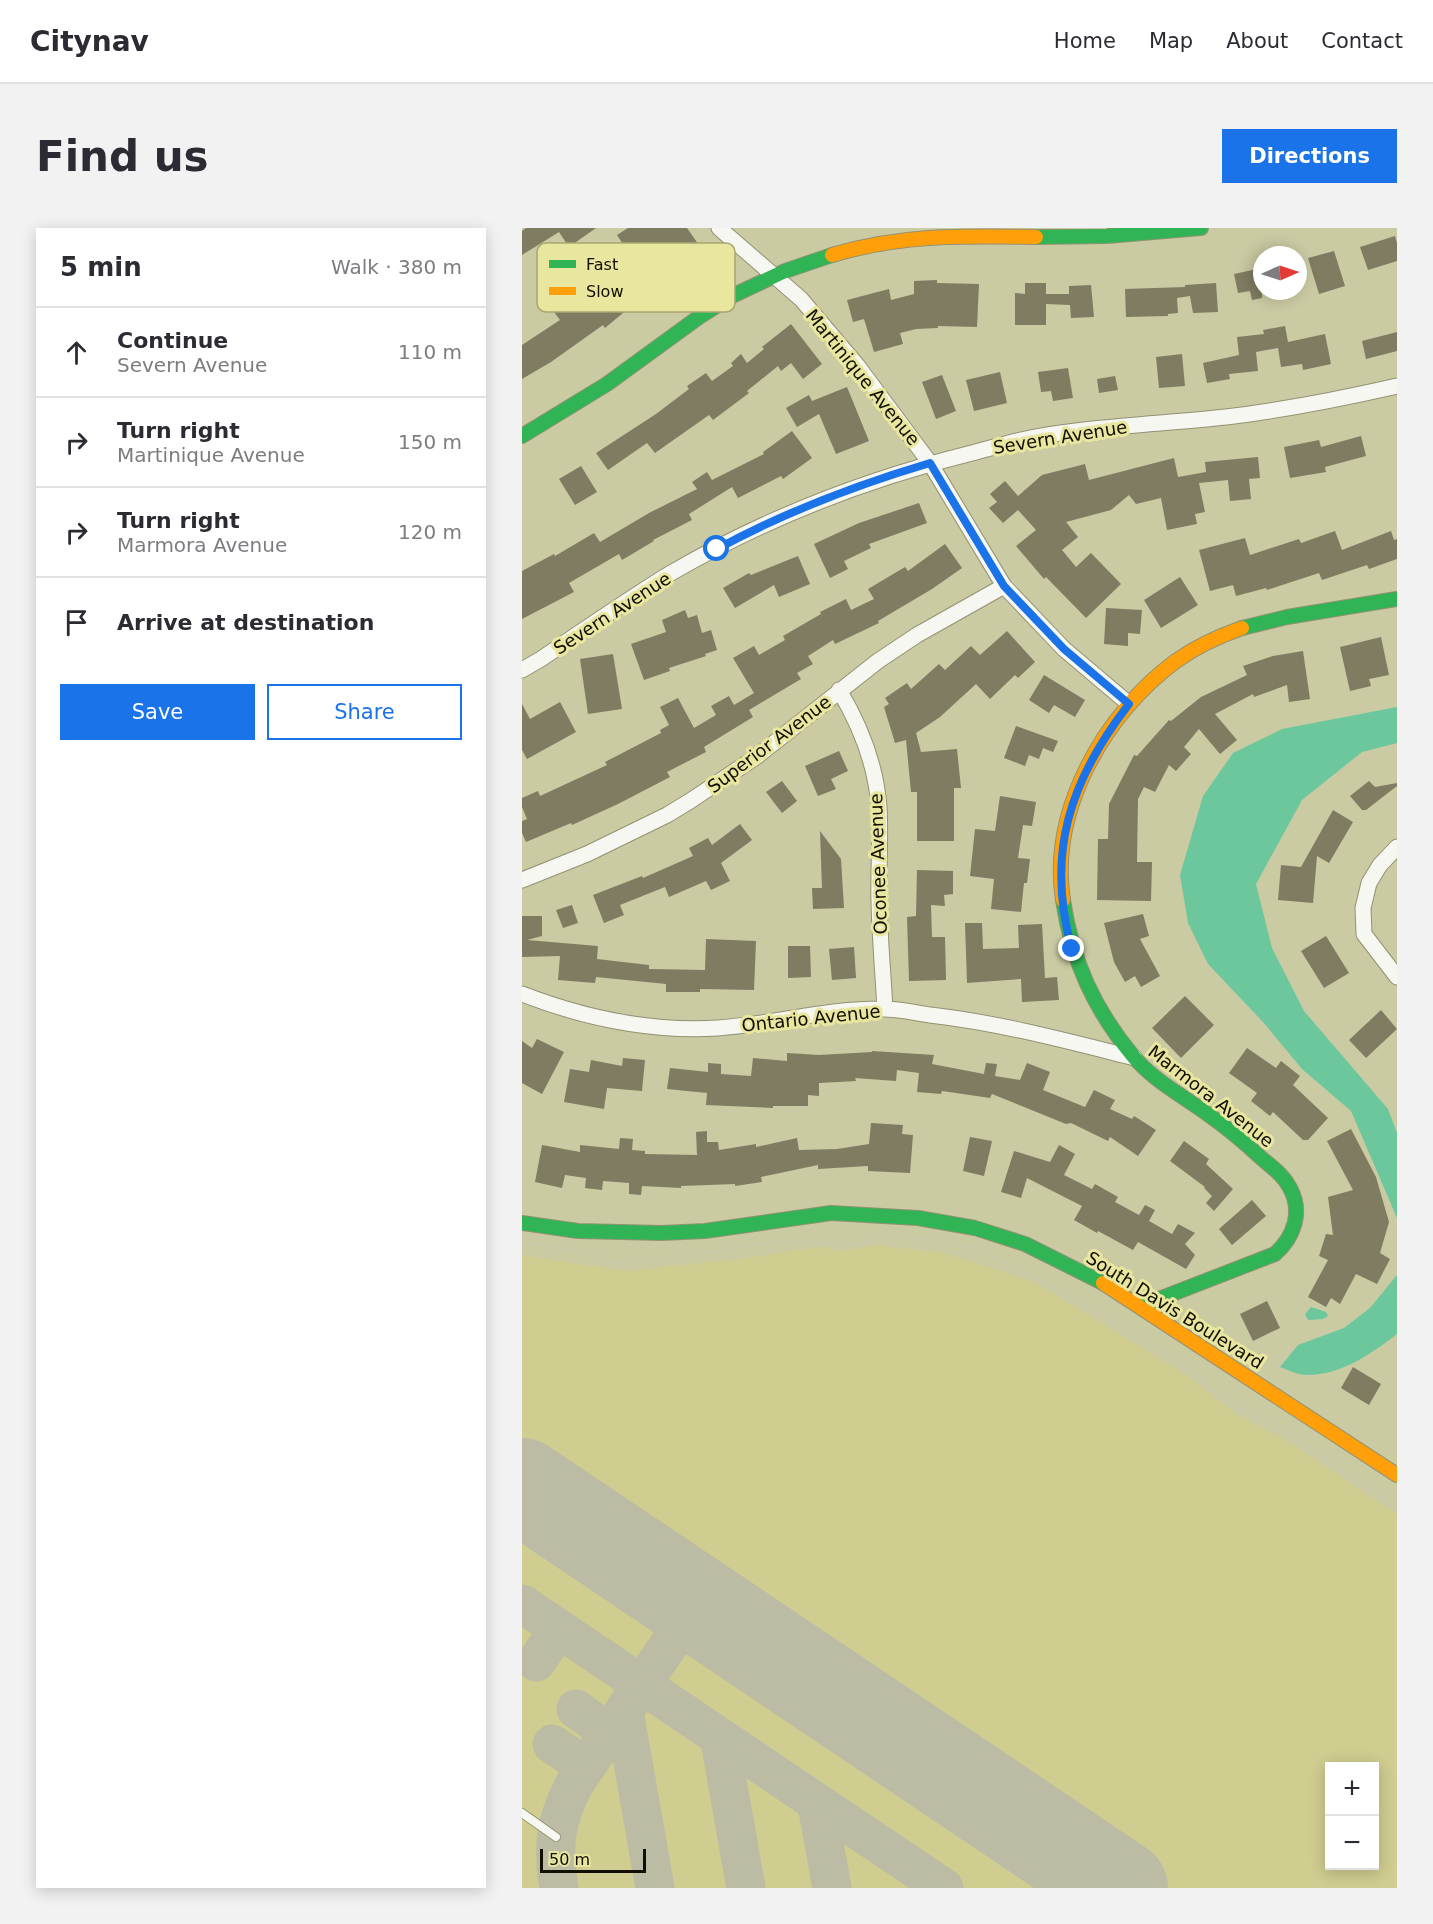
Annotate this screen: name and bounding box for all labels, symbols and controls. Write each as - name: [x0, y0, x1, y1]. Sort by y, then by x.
- text: Citynav: [30, 25, 149, 58]
- text: Home: [1054, 29, 1116, 53]
- text: Map: [1149, 29, 1193, 53]
- text: About: [1226, 29, 1288, 53]
- text: Contact: [1321, 29, 1403, 53]
- button: Directions: [1222, 129, 1397, 183]
- text: Find us: [36, 132, 209, 181]
- legend: [537, 243, 735, 312]
- north arrow: [1253, 246, 1307, 300]
- text: 5 min: [60, 252, 142, 282]
- text: Walk · 380 m: [331, 255, 462, 279]
- text: Fast: [586, 255, 618, 274]
- text: Slow: [586, 282, 623, 301]
- street label: Martinique Avenue: [802, 305, 924, 449]
- text: Continue: [117, 328, 228, 353]
- icon: ahead: [60, 336, 93, 369]
- text: 110 m: [398, 340, 462, 364]
- text: Severn Avenue: [117, 353, 267, 377]
- street label: Severn Avenue: [992, 416, 1128, 458]
- text: Turn right: [117, 418, 240, 443]
- icon: right: [60, 426, 93, 459]
- text: 150 m: [398, 430, 462, 454]
- text: Martinique Avenue: [117, 443, 305, 467]
- text: Turn right: [117, 508, 240, 533]
- icon: right: [60, 516, 93, 549]
- text: 120 m: [398, 520, 462, 544]
- text: Marmora Avenue: [117, 533, 287, 557]
- route start: [703, 535, 729, 561]
- street label: Severn Avenue: [550, 567, 674, 659]
- icon: arrive: [60, 606, 93, 639]
- text: Arrive at destination: [117, 610, 374, 635]
- button: Save: [60, 684, 255, 740]
- button: Share: [267, 684, 462, 740]
- street label: Superior Avenue: [703, 691, 835, 797]
- street label: Oconee Avenue: [865, 793, 891, 935]
- route end: [1058, 935, 1084, 961]
- street label: Ontario Avenue: [740, 1000, 882, 1036]
- street label: Marmora Avenue: [1144, 1041, 1278, 1151]
- street label: South Davis Boulevard: [1083, 1247, 1267, 1373]
- map controls: [1325, 1762, 1379, 1870]
- button: +: [1325, 1762, 1379, 1816]
- button: −: [1325, 1816, 1379, 1870]
- scale bar: [540, 1846, 646, 1874]
- text: 50 m: [549, 1850, 590, 1869]

